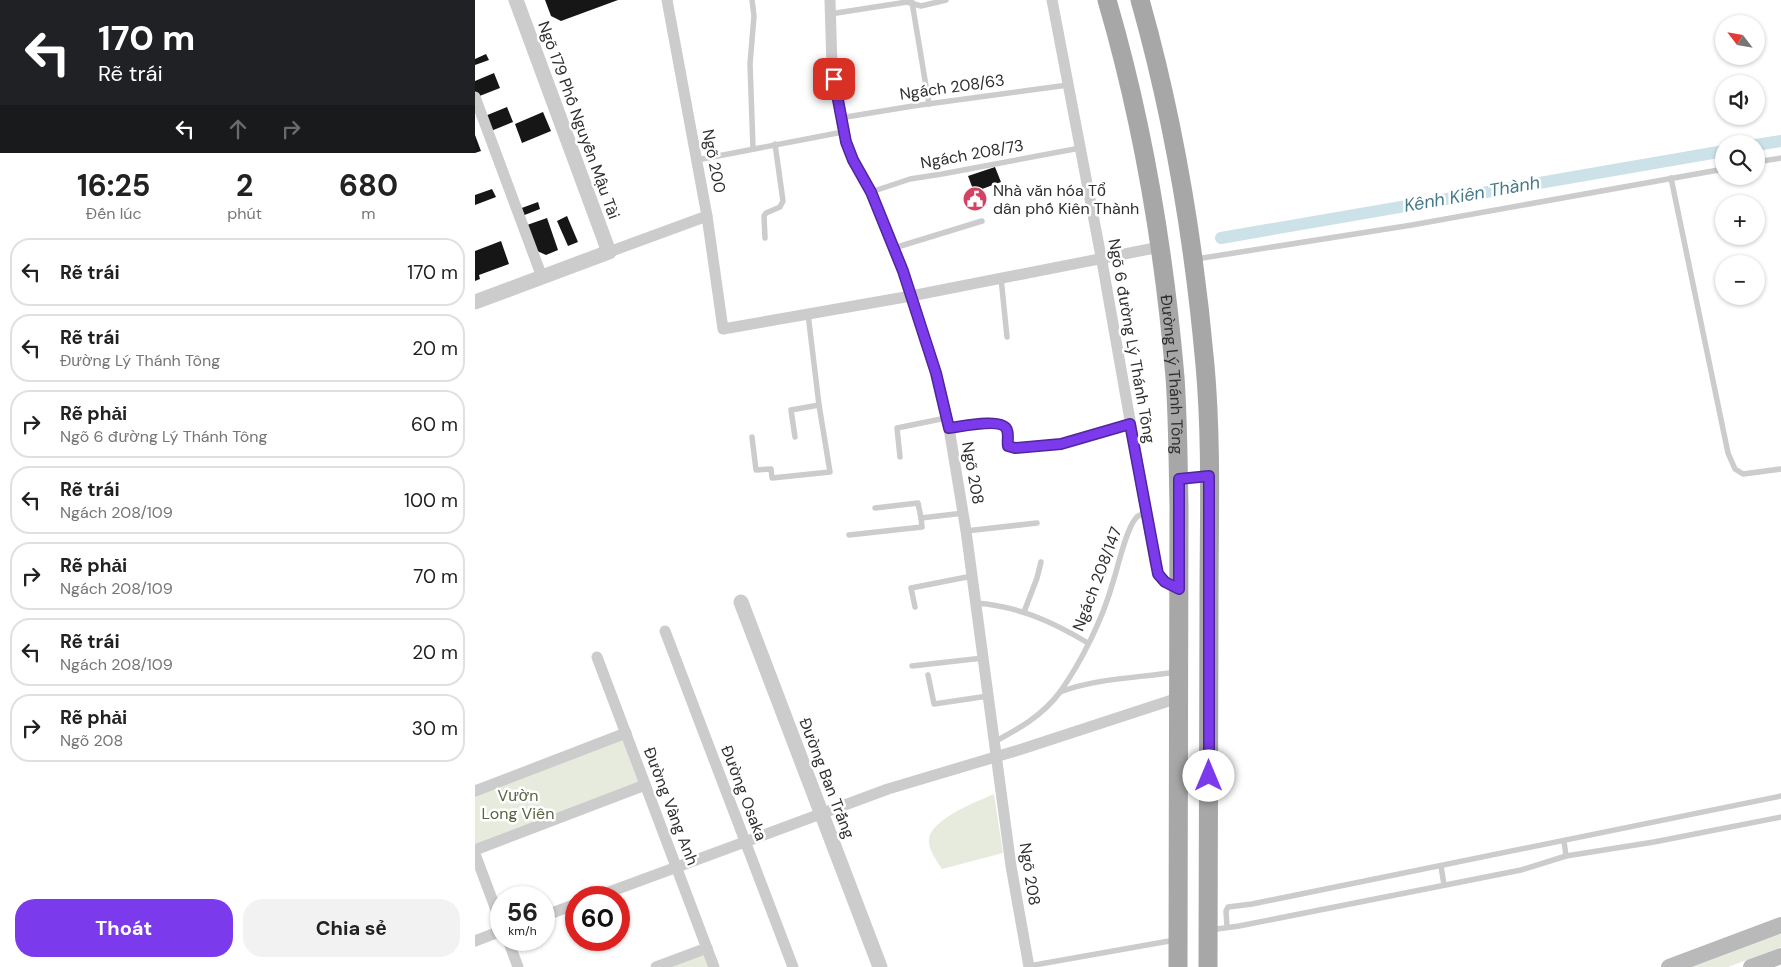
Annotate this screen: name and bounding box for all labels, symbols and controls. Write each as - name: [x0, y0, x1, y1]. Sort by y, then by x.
- text: 170 m: [98, 15, 195, 61]
- north arrow: [1715, 15, 1765, 65]
- map controls: [1715, 15, 1765, 305]
- street label: Ngõ 179 Phố Nguyễn Mậu Tài: [533, 18, 625, 222]
- icon: left: [15, 20, 80, 85]
- pin: [813, 58, 855, 100]
- text: Rẽ trái: [98, 59, 163, 88]
- icon: arrive: [820, 65, 848, 93]
- street label: Ngách 208/63: [898, 69, 1006, 105]
- button: sound: [1715, 75, 1765, 125]
- icon: left: [171, 115, 199, 143]
- icon: ahead: [224, 115, 252, 143]
- icon: right: [277, 115, 305, 143]
- street label: Ngõ 200: [698, 127, 730, 195]
- street label: Ngách 208/73: [919, 135, 1025, 173]
- button: search: [1715, 135, 1765, 185]
- text: 16:25: [77, 166, 150, 205]
- text: 2: [236, 166, 253, 205]
- text: 680: [339, 166, 398, 205]
- water label: Kênh Kiên Thành: [1402, 170, 1542, 218]
- place label: Nhà văn hóa Tổ dân phố Kiên Thành: [993, 180, 1139, 219]
- public building icon: Nhà văn hóa Tổ dân phố Kiên Thành: [962, 186, 988, 212]
- button: +: [1715, 195, 1765, 245]
- text: Đến lúc: [86, 203, 142, 224]
- text: phút: [227, 203, 262, 224]
- text: m: [361, 203, 376, 224]
- street label: Ngõ 6 đường Lý Thánh Tông: [1104, 237, 1160, 445]
- button: −: [1715, 255, 1765, 305]
- icon: left: [17, 258, 45, 286]
- text: Rẽ trái: [60, 260, 120, 285]
- text: 170 m: [407, 260, 458, 285]
- street label: Đường Lý Thánh Tông: [1156, 293, 1189, 455]
- text: Rẽ trái: [60, 325, 120, 350]
- icon: left: [17, 334, 45, 362]
- text: 20 m: [412, 336, 458, 361]
- text: Đường Lý Thánh Tông: [60, 350, 220, 371]
- text: Rẽ phải: [60, 401, 127, 426]
- icon: right: [17, 410, 45, 438]
- text: 60 m: [411, 412, 458, 437]
- text: Ngõ 6 đường Lý Thánh Tông: [60, 426, 267, 447]
- street label: Ngõ 208: [957, 440, 989, 506]
- text: Rẽ trái: [60, 477, 120, 502]
- icon: left: [17, 486, 45, 514]
- text: 100 m: [404, 488, 458, 513]
- text: Ngách 208/109: [60, 502, 173, 523]
- street label: Ngách 208/147: [1067, 524, 1127, 634]
- text: Rẽ phải: [60, 553, 127, 578]
- icon: right: [17, 562, 45, 590]
- text: 70 m: [413, 564, 458, 589]
- text: Ngách 208/109: [60, 578, 173, 599]
- text: Rẽ trái: [60, 629, 120, 654]
- icon: left: [17, 638, 45, 666]
- text: 20 m: [412, 640, 458, 665]
- text: Ngách 208/109: [60, 654, 173, 675]
- text: Rẽ phải: [60, 705, 127, 730]
- icon: right: [17, 714, 45, 742]
- street label: Đường Ban Trắng: [794, 715, 860, 841]
- text: 30 m: [412, 716, 458, 741]
- text: Ngõ 208: [60, 730, 123, 751]
- street label: Đường Osaka: [716, 742, 772, 844]
- street label: Đường Vàng Anh: [639, 744, 703, 868]
- position arrow: [1182, 749, 1234, 801]
- park label: Vườn Long Viên: [482, 785, 554, 824]
- street label: Ngõ 208: [1015, 841, 1045, 907]
- speed limit sign: 60: [565, 886, 630, 951]
- text: 56: [507, 896, 538, 929]
- button: Thoát: [15, 899, 233, 957]
- button: Chia sẻ: [243, 899, 460, 957]
- text: km/h: [508, 923, 537, 939]

